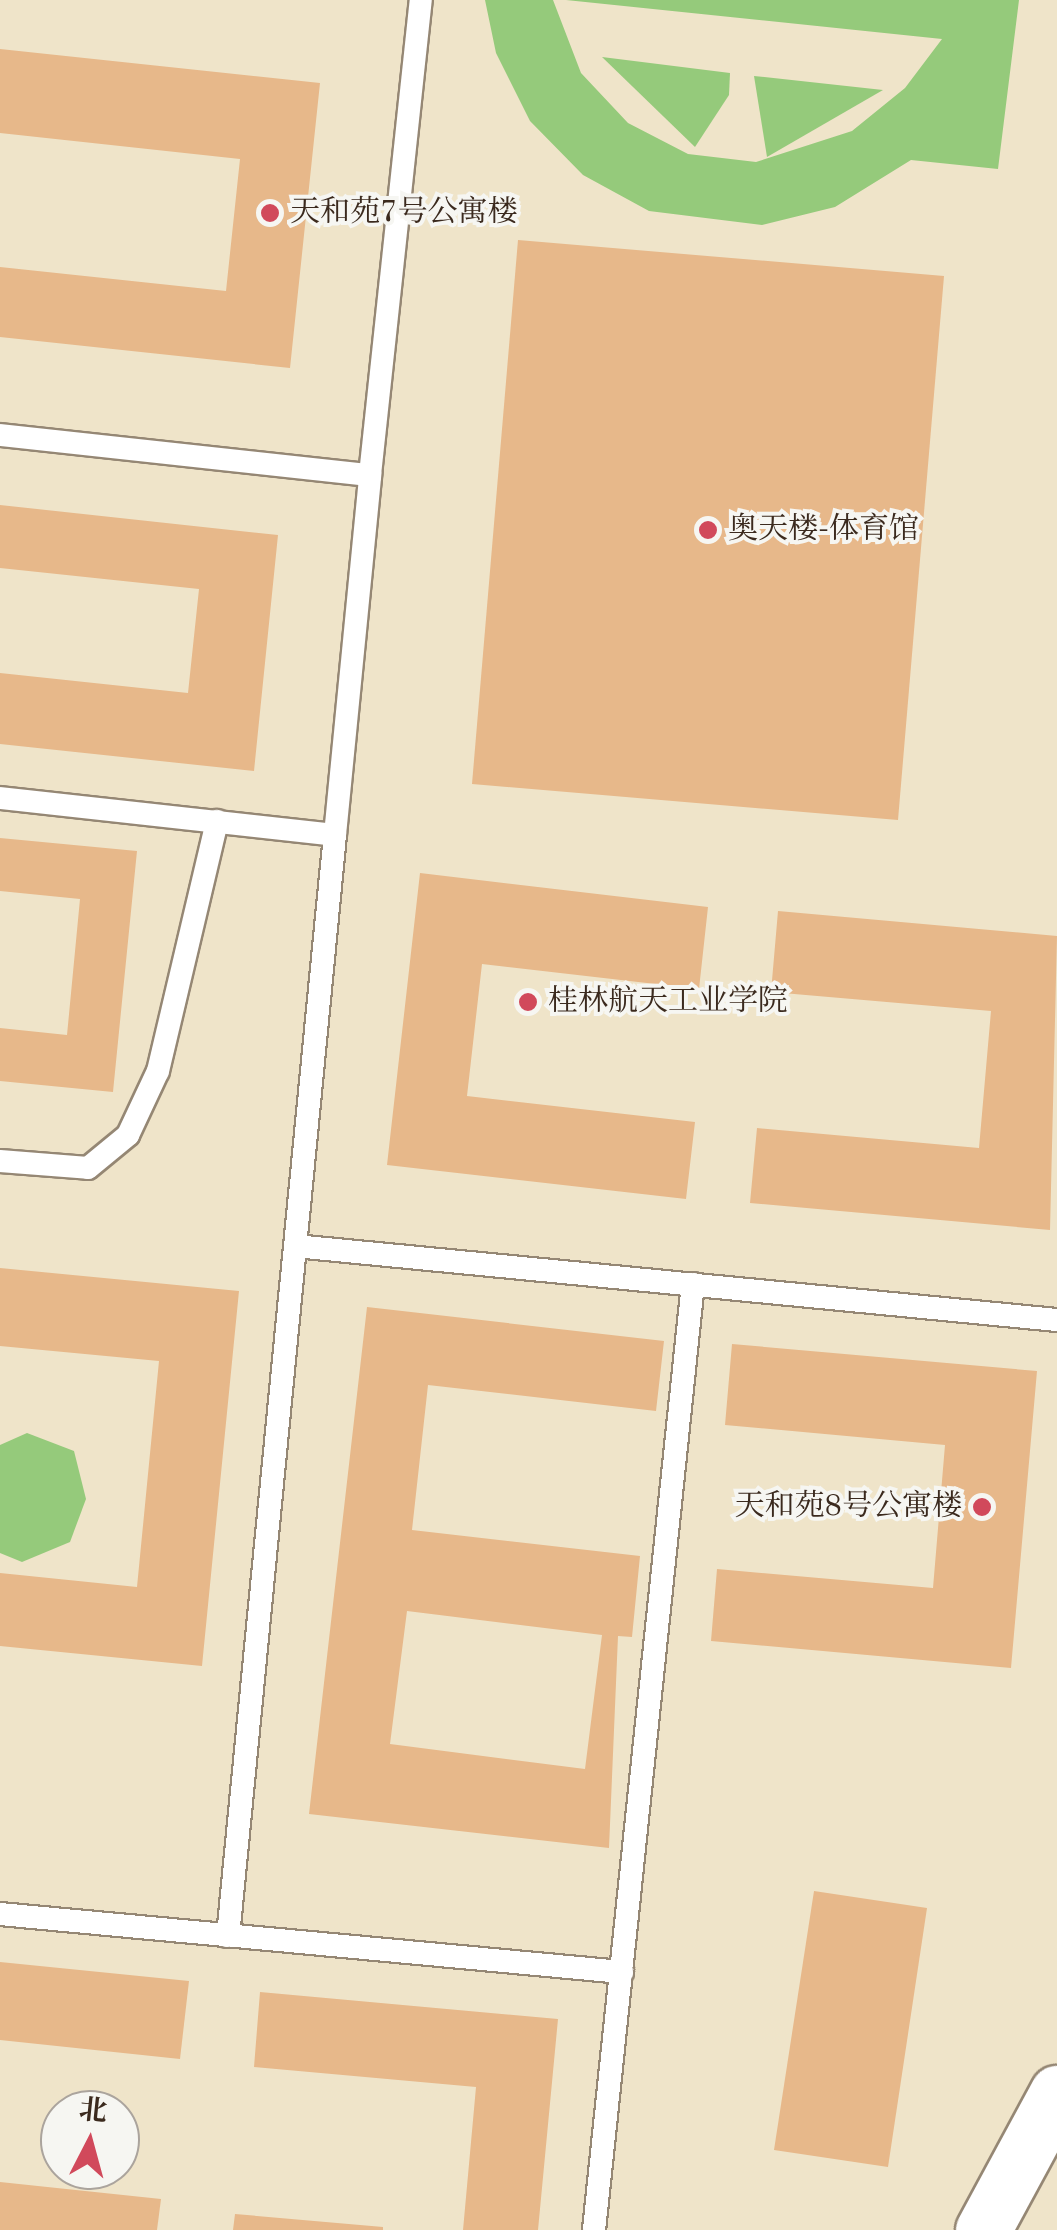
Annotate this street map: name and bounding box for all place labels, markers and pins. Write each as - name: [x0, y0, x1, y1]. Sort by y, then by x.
- place label: 天和苑7号公寓楼: [290, 195, 517, 231]
- marker: 天和苑7号公寓楼: [259, 202, 281, 224]
- place label: 奥天楼-体育馆: [728, 512, 919, 548]
- marker: 奥天楼-体育馆: [697, 519, 719, 541]
- place label: 桂林航天工业学院: [548, 984, 788, 1020]
- marker: 桂林航天工业学院: [517, 991, 539, 1013]
- place label: 天和苑8号公寓楼: [735, 1489, 962, 1525]
- marker: 天和苑8号公寓楼: [971, 1496, 993, 1518]

